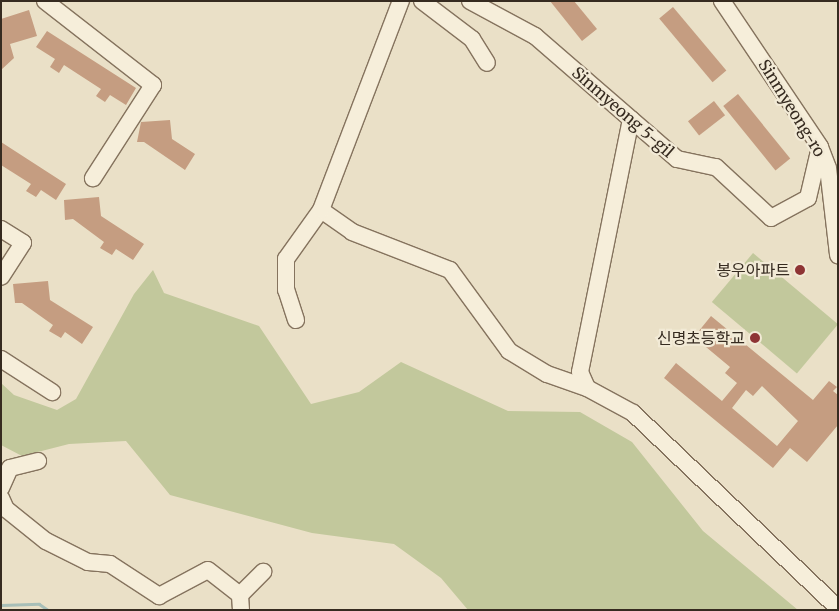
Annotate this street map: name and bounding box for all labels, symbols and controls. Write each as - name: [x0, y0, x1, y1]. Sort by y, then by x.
- street label: Sinmyeong-ro: [755, 56, 829, 160]
- street label: Sinmyeong 5-gil: [568, 63, 678, 161]
- place label: 봉우아파트: [716, 260, 790, 280]
- marker: 봉우아파트: [794, 264, 806, 276]
- place label: 신명초등학교: [657, 328, 745, 348]
- marker: 신명초등학교: [749, 332, 761, 344]

